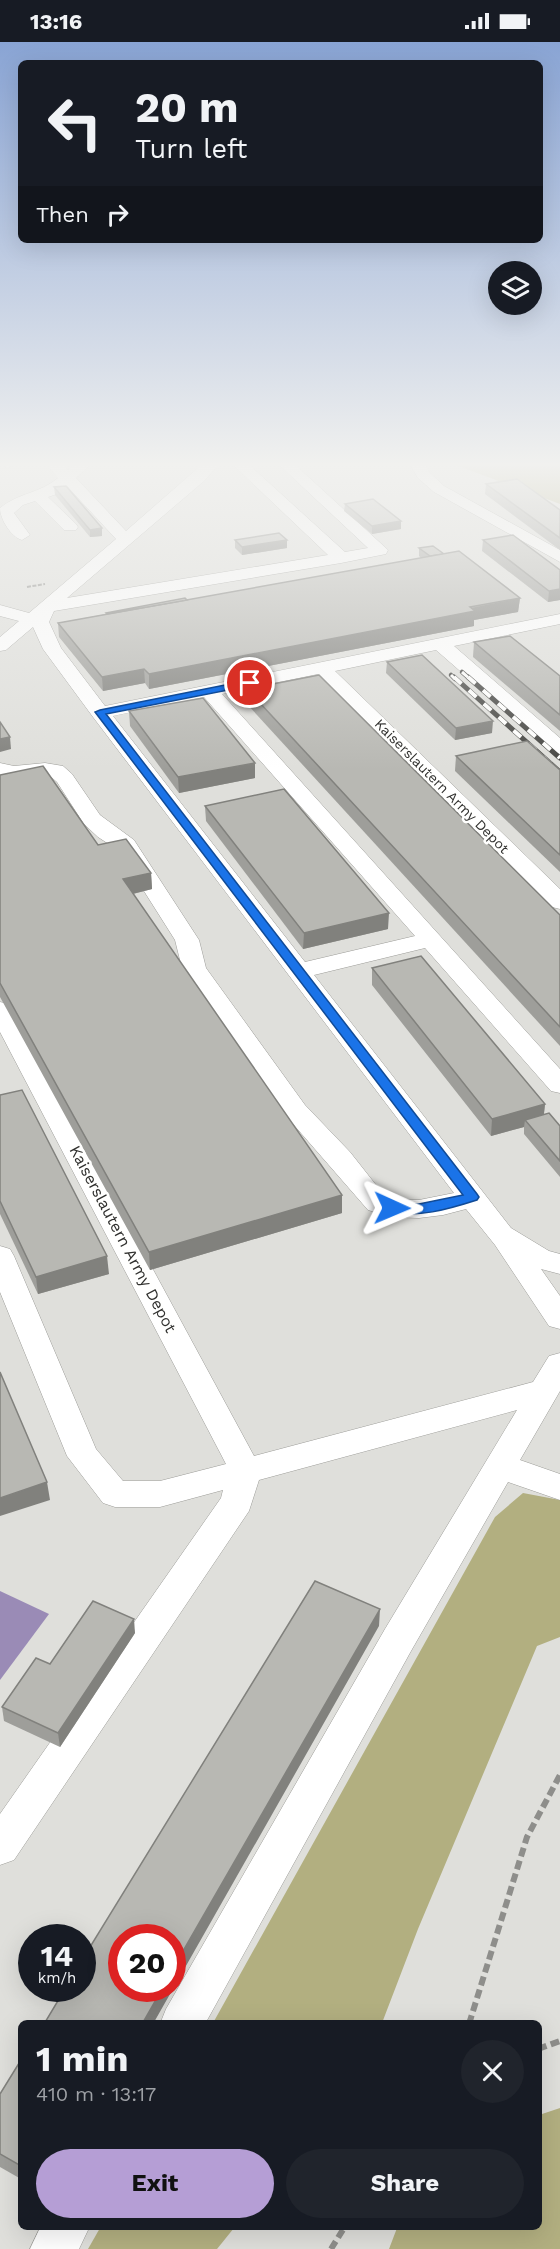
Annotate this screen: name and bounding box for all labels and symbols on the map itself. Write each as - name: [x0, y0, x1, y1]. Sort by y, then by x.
- pin: [224, 657, 275, 708]
- street label: Kaiserslautern Army Depot: [372, 716, 512, 856]
- street label: Kaiserslautern Army Depot: [65, 1142, 181, 1336]
- position arrow: [360, 1176, 424, 1240]
- speed limit sign: 20: [108, 1924, 186, 2002]

